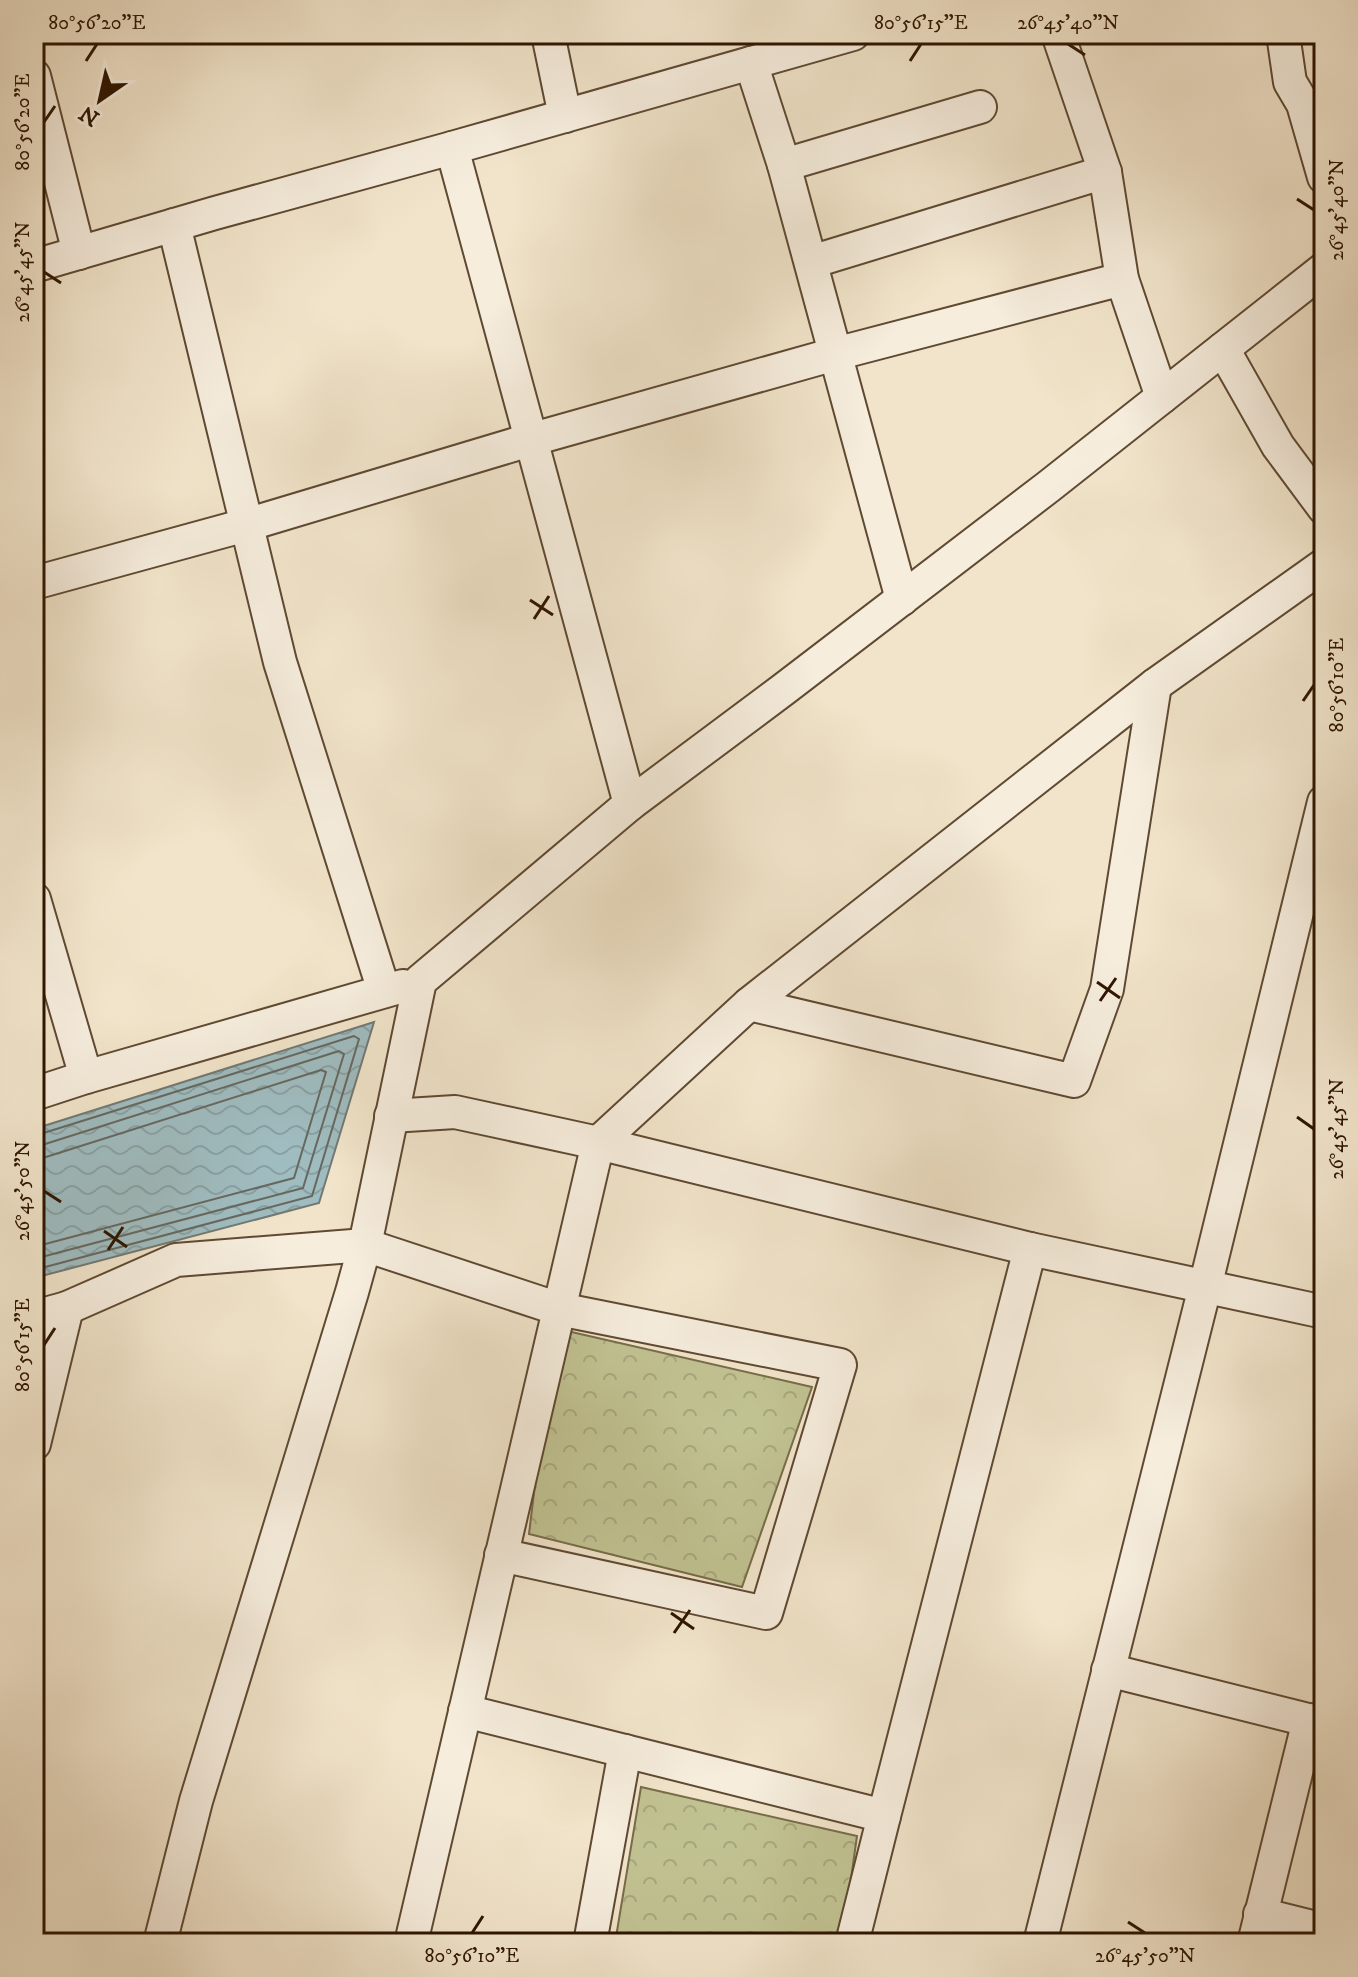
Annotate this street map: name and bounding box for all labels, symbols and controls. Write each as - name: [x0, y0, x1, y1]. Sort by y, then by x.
- text: 80°56'20"E: [48, 11, 146, 36]
- text: 80°56'15"E: [874, 11, 968, 36]
- text: 26°45'40"N: [1017, 11, 1119, 36]
- north arrow: [60, 60, 140, 140]
- text: 80°56'20"E: [11, 73, 36, 171]
- text: N: [75, 99, 105, 132]
- text: 26°45'40"N: [1325, 159, 1350, 261]
- text: 26°45'45"N: [11, 222, 36, 322]
- text: 80°56'10"E: [1325, 638, 1350, 732]
- text: 26°45'45"N: [1325, 1079, 1350, 1179]
- text: 26°45'50"N: [11, 1141, 36, 1241]
- text: 80°56'15"E: [11, 1298, 36, 1392]
- text: 80°56'10"E: [425, 1944, 519, 1969]
- text: 26°45'50"N: [1095, 1944, 1195, 1969]

